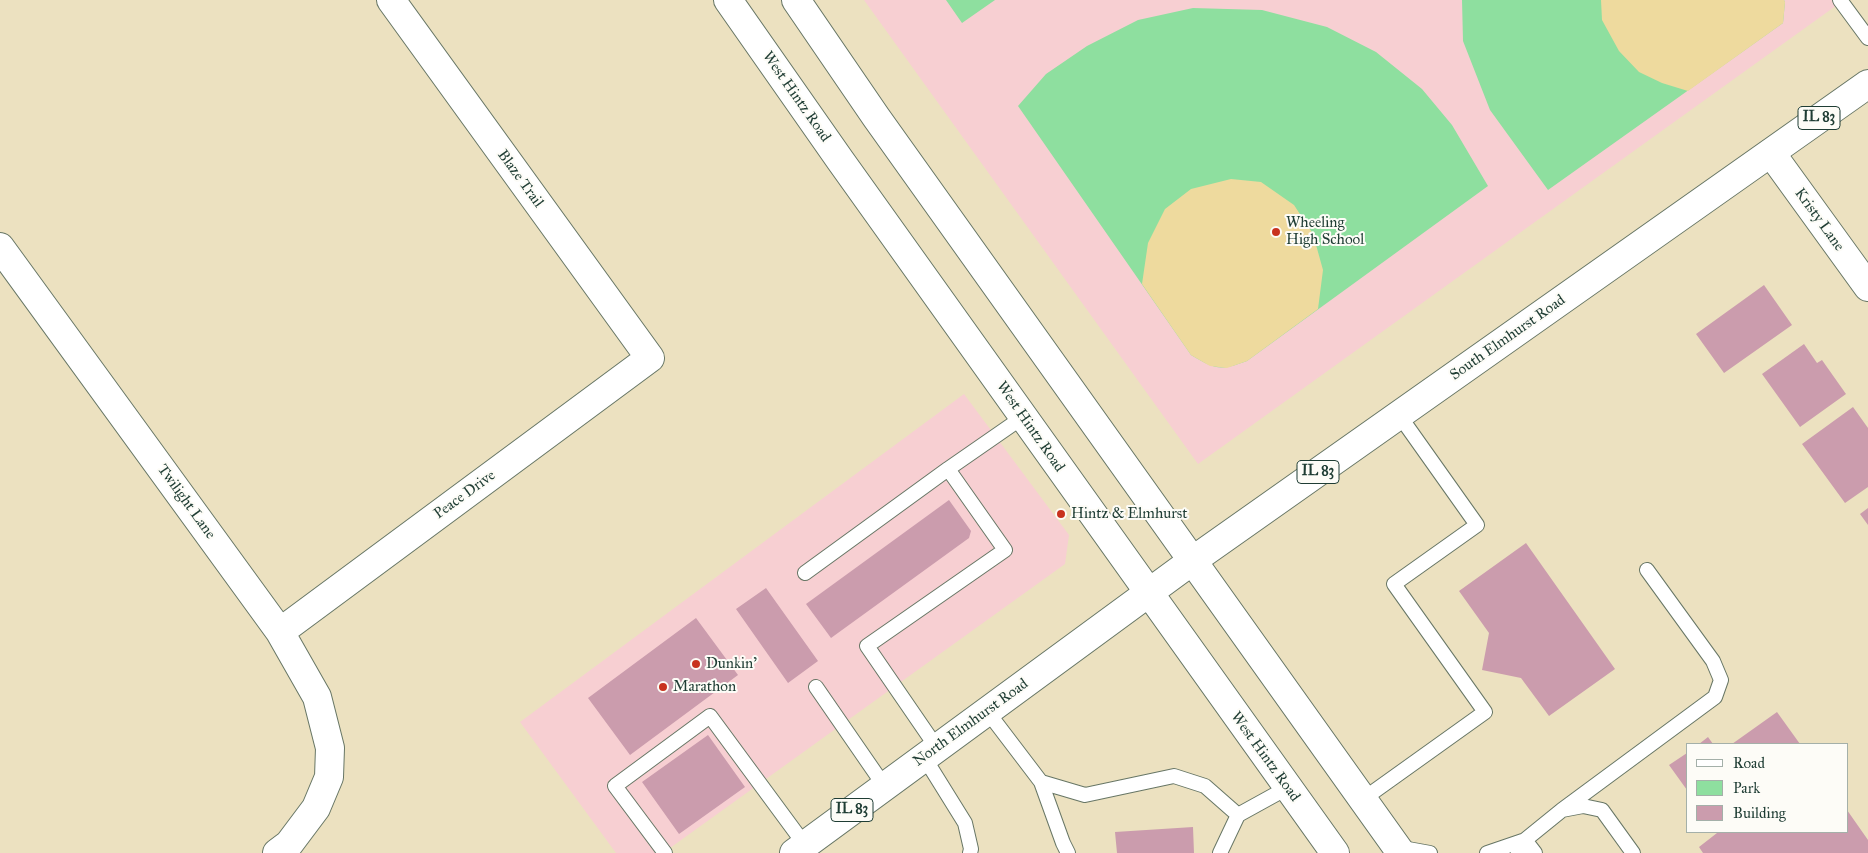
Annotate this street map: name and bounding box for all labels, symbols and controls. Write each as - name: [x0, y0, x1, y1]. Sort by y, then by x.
- street label: West Hintz Road: [758, 48, 834, 146]
- road number: IL 83: [1798, 106, 1840, 130]
- street label: Blaze Trail: [493, 147, 547, 211]
- street label: Kristy Lane: [1790, 185, 1848, 255]
- place label: Wheeling High School: [1286, 214, 1364, 249]
- marker: Wheeling High School: [1270, 226, 1282, 238]
- street label: South Elmhurst Road: [1447, 292, 1569, 384]
- street label: West Hintz Road: [992, 378, 1068, 476]
- street label: Twilight Lane: [153, 461, 219, 543]
- road number: IL 83: [1297, 461, 1339, 484]
- street label: Peace Drive: [431, 467, 499, 523]
- place label: Hintz & Elmhurst: [1071, 505, 1188, 523]
- marker: Hintz & Elmhurst: [1055, 508, 1067, 520]
- place label: Dunkin': [706, 655, 757, 673]
- marker: Dunkin': [690, 658, 702, 670]
- street label: North Elmhurst Road: [910, 675, 1032, 771]
- place label: Marathon: [673, 678, 736, 696]
- marker: Marathon: [657, 681, 669, 693]
- street label: West Hintz Road: [1226, 709, 1304, 805]
- legend: [1686, 743, 1848, 833]
- text: Road: [1733, 754, 1765, 772]
- text: Park: [1733, 779, 1760, 797]
- road number: IL 83: [831, 798, 873, 822]
- text: Building: [1733, 804, 1786, 822]

